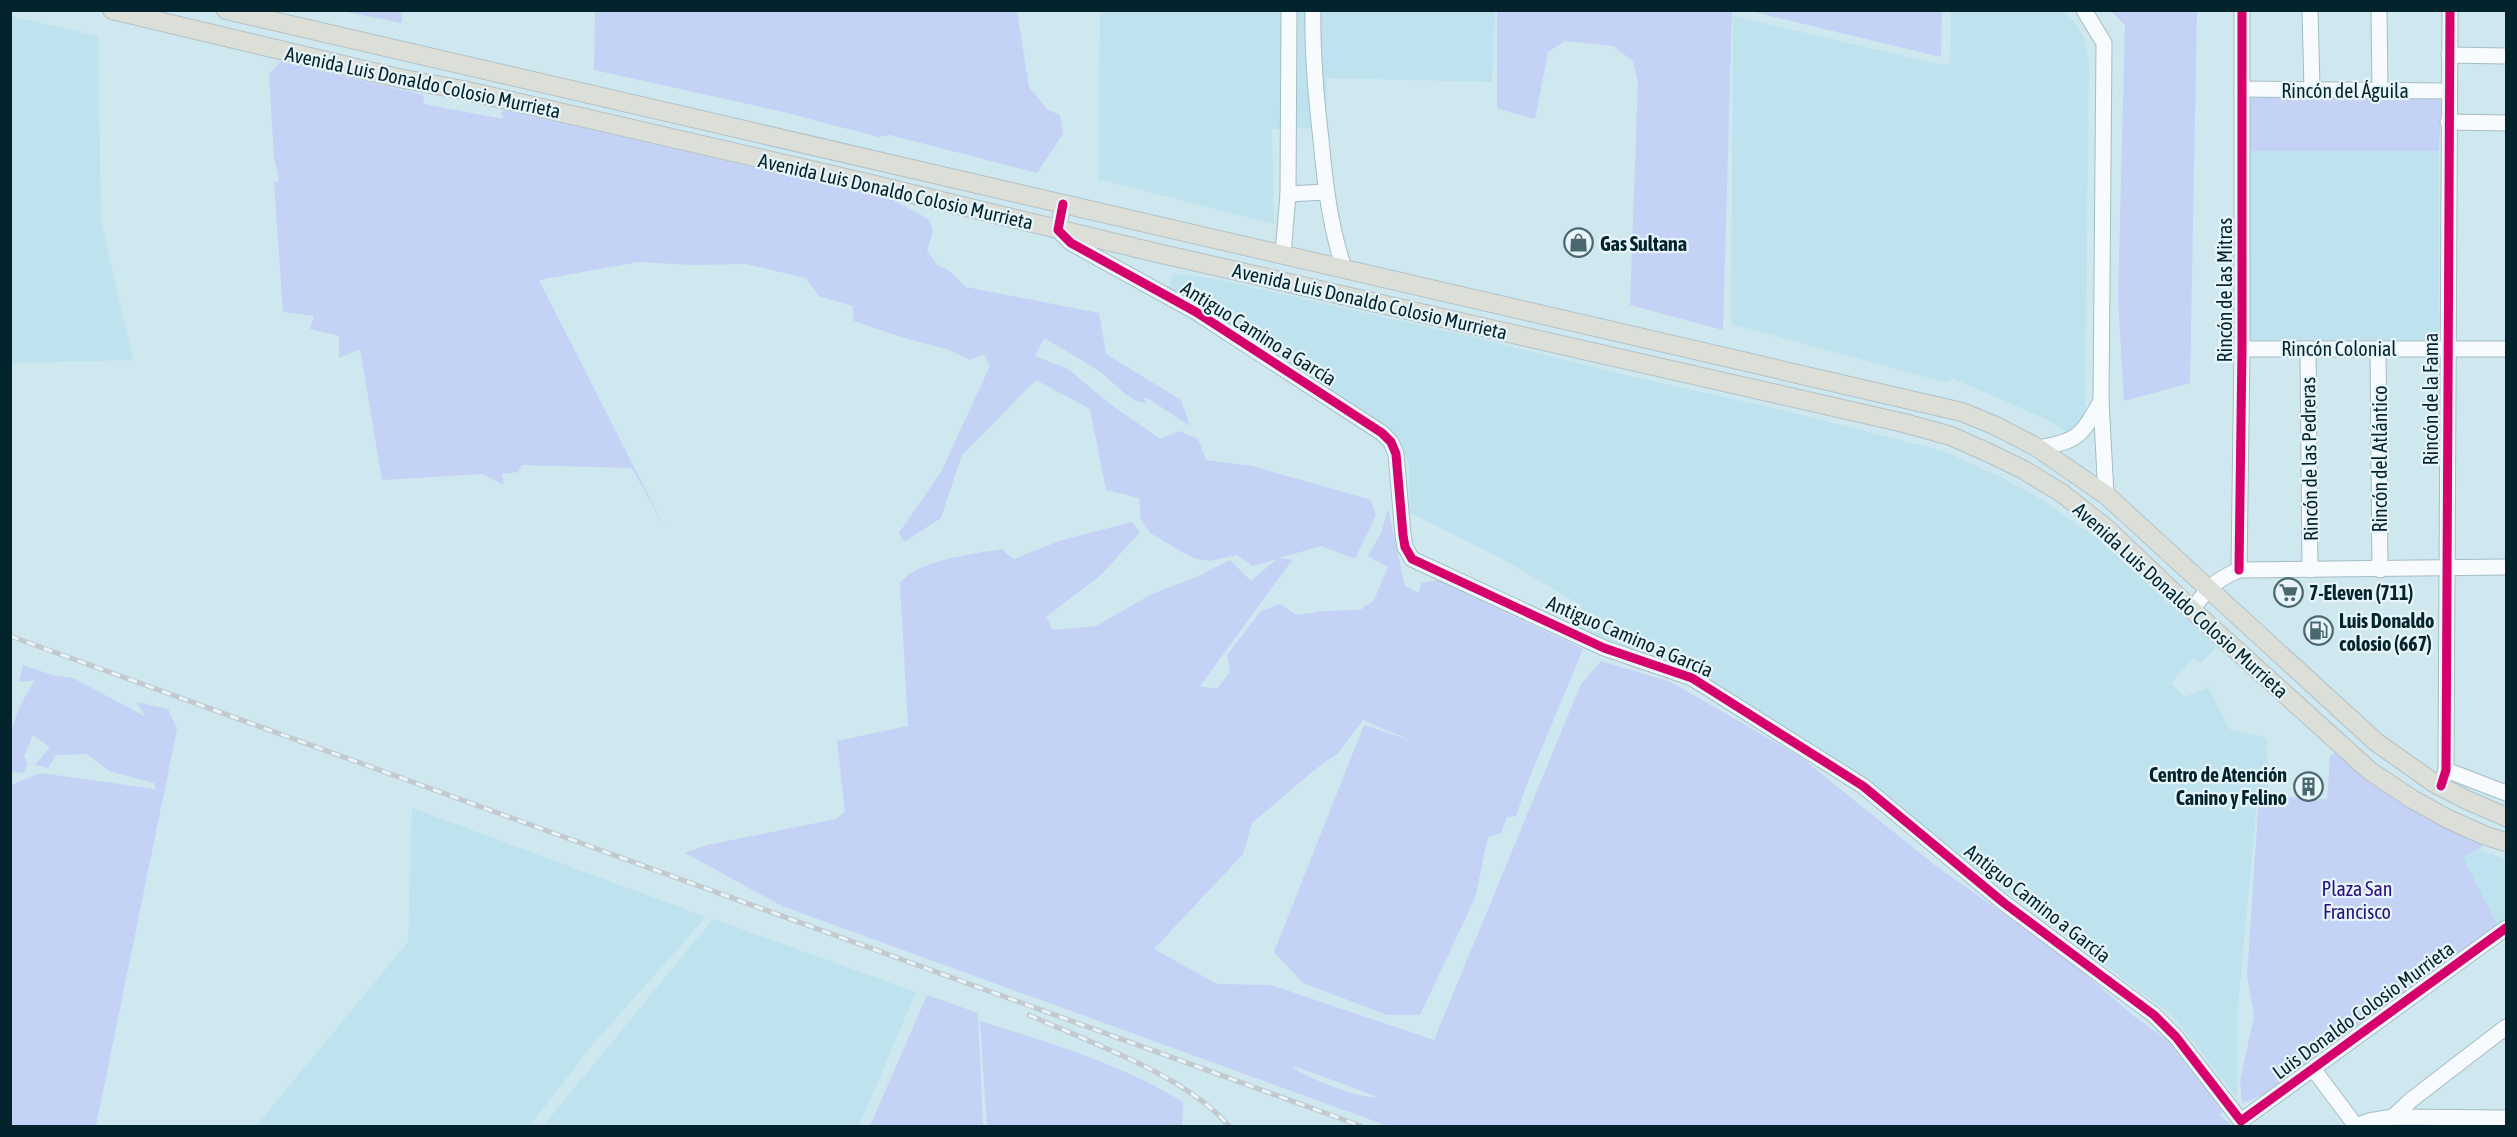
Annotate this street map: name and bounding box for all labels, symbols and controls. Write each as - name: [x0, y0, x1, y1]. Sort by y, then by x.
- street label: Avenida Luis Donaldo Colosio Murrieta: [283, 42, 563, 122]
- street label: Rincón del Águila: [2281, 79, 2409, 102]
- street label: Avenida Luis Donaldo Colosio Murrieta: [756, 148, 1036, 234]
- street label: Rincón de las Mitras: [2213, 218, 2236, 362]
- shop icon: Gas Sultana: [1563, 227, 1595, 259]
- place label: Gas Sultana: [1600, 232, 1687, 255]
- street label: Avenida Luis Donaldo Colosio Murrieta: [1230, 258, 1510, 344]
- street label: Antiguo Camino a García: [1177, 276, 1341, 390]
- street label: Rincón de la Fama: [2419, 333, 2442, 465]
- street label: Rincón Colonial: [2281, 337, 2397, 360]
- street label: Rincón de las Pedreras: [2296, 377, 2322, 541]
- street label: Rincón del Atlántico: [2368, 385, 2391, 533]
- street label: Avenida Luis Donaldo Colosio Murrieta: [2069, 497, 2293, 703]
- supermarket icon: 7-Eleven (711): [2272, 576, 2304, 608]
- place label: 7-Eleven (711): [2309, 581, 2413, 604]
- street label: Antiguo Camino a García: [1543, 591, 1717, 681]
- place label: Luis Donaldo colosio (667): [2339, 609, 2434, 655]
- fuel station icon: Luis Donaldo colosio (667): [2302, 615, 2334, 647]
- place label: Centro de Atención Canino y Felino: [2149, 763, 2287, 809]
- building icon: Centro de Atención Canino y Felino: [2292, 770, 2324, 802]
- street label: Antiguo Camino a García: [1961, 839, 2115, 967]
- park label: Plaza San Francisco: [2321, 877, 2393, 923]
- street label: Luis Donaldo Colosio Murrieta: [2268, 937, 2458, 1083]

